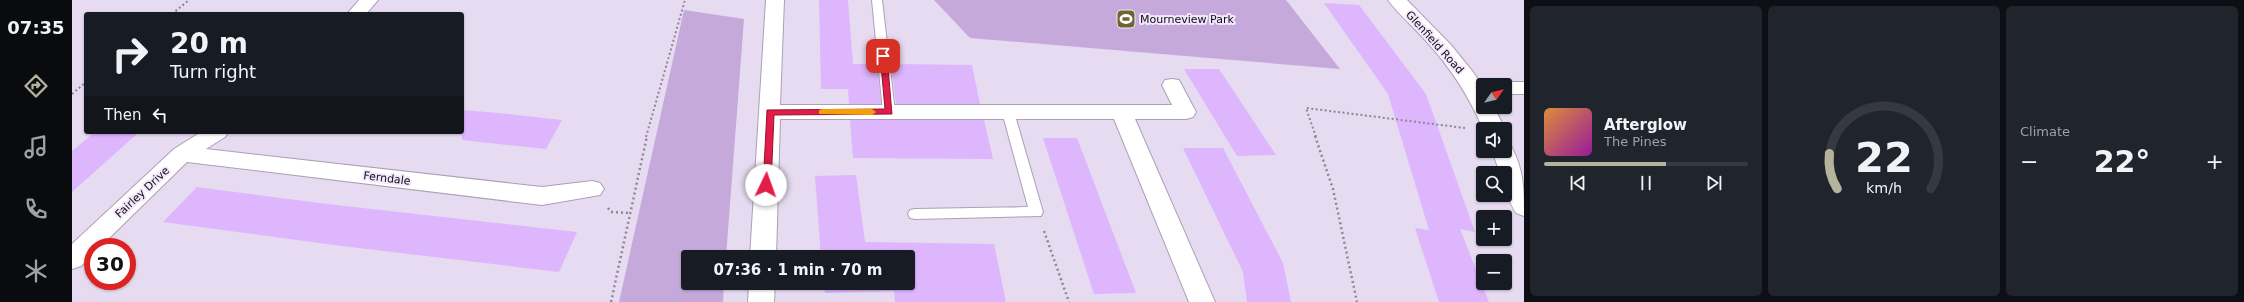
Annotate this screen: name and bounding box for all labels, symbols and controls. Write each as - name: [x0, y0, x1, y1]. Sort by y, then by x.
- sports icon: Mourneview Park: [1115, 8, 1137, 30]
- street label: Glenfield Road: [1403, 8, 1466, 76]
- place label: Mourneview Park: [1140, 13, 1234, 26]
- text: 07:35: [7, 17, 65, 38]
- text: 20 m: [170, 27, 248, 60]
- icon: right: [104, 28, 156, 80]
- pin: [866, 39, 900, 73]
- icon: arrive: [872, 45, 894, 67]
- text: Turn right: [170, 61, 256, 82]
- icon: directions: [22, 72, 50, 100]
- north arrow: [1476, 78, 1512, 114]
- map controls: [1476, 78, 1512, 290]
- icon: left: [149, 104, 171, 126]
- text: Then: [104, 106, 141, 124]
- text: Afterglow: [1604, 116, 1687, 134]
- button: sound: [1476, 122, 1512, 158]
- text: Climate: [2020, 124, 2070, 139]
- icon: music: [22, 133, 50, 161]
- text: 22: [1855, 133, 1913, 182]
- text: The Pines: [1604, 134, 1667, 149]
- text: 22°: [2094, 144, 2150, 179]
- text: −: [2020, 149, 2038, 174]
- text: +: [2206, 149, 2224, 174]
- street label: Fairley Drive: [113, 164, 172, 221]
- position arrow: [745, 164, 787, 206]
- button: search: [1476, 166, 1512, 202]
- street label: Ferndale: [363, 169, 411, 188]
- icon: previous: [1567, 172, 1589, 194]
- icon: pause: [1635, 172, 1657, 194]
- icon: next: [1703, 172, 1725, 194]
- text: km/h: [1866, 180, 1902, 196]
- icon: phone: [22, 195, 50, 223]
- button: +: [1476, 210, 1512, 246]
- speed limit sign: 30: [84, 238, 136, 290]
- button: −: [1476, 254, 1512, 290]
- icon: climate: [22, 257, 50, 285]
- text: 07:36 · 1 min · 70 m: [714, 261, 882, 279]

